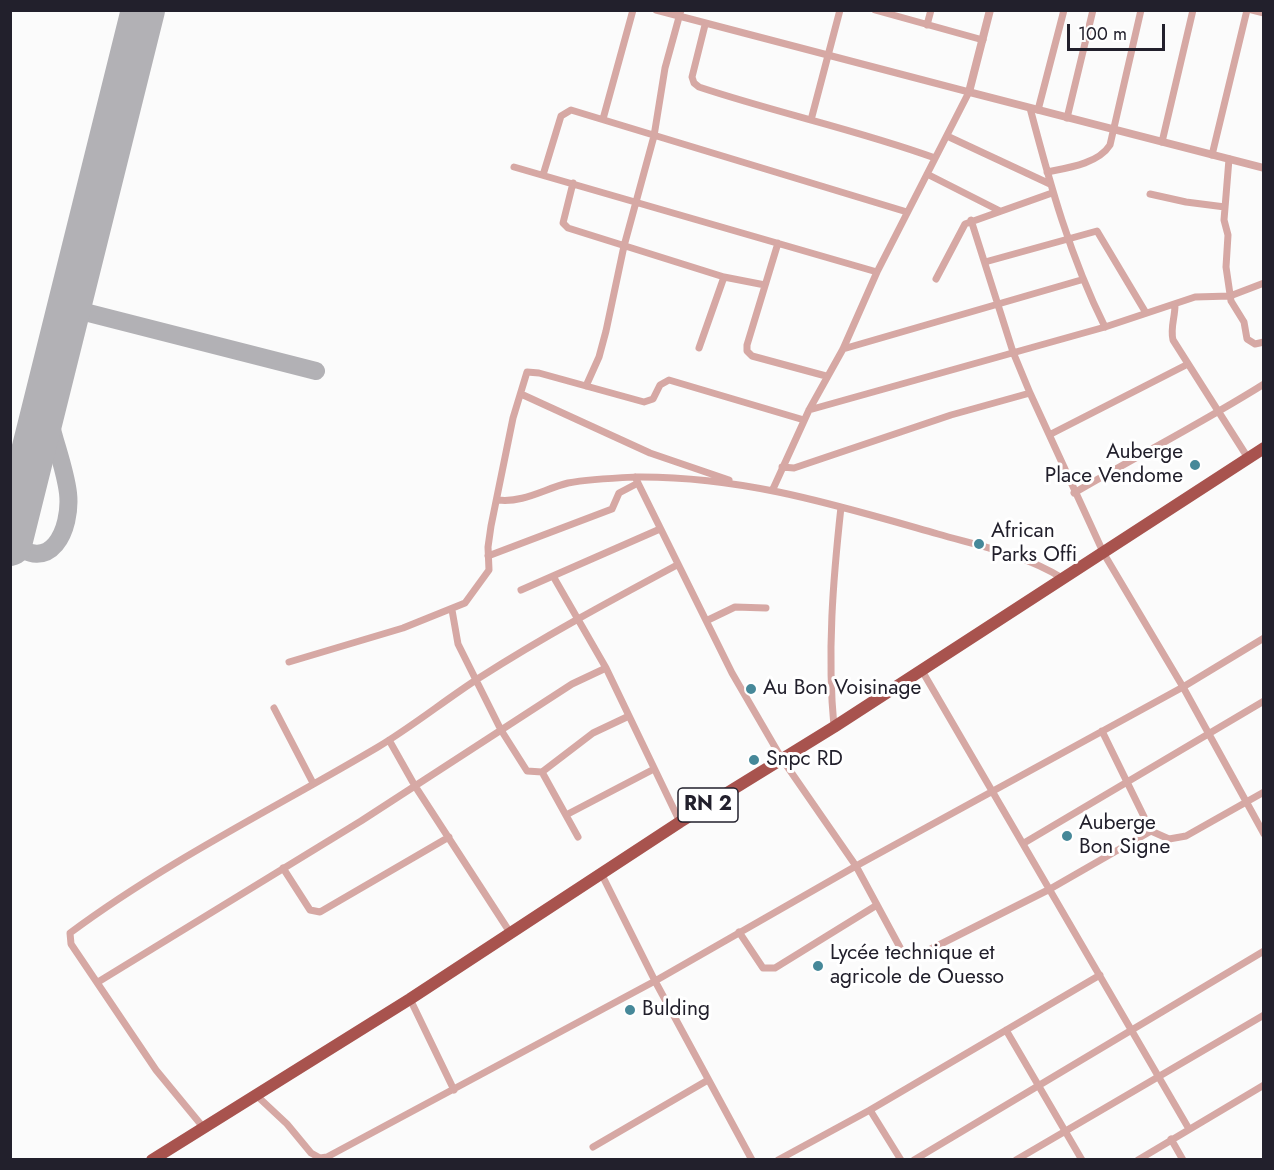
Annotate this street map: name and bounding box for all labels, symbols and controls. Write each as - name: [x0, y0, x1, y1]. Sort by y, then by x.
- scale bar: [1070, 12, 1168, 50]
- text: 100 m: [1078, 21, 1127, 47]
- place label: Auberge Place Vendome: [1045, 440, 1183, 490]
- marker: Auberge Place Vendome: [1188, 458, 1202, 472]
- place label: African Parks Offi: [991, 519, 1077, 569]
- marker: African Parks Offi: [972, 537, 986, 551]
- place label: Au Bon Voisinage: [763, 676, 921, 702]
- marker: Au Bon Voisinage: [744, 682, 758, 696]
- place label: Snpc RD: [766, 747, 843, 773]
- marker: Snpc RD: [747, 753, 761, 767]
- road number: RN 2: [678, 788, 738, 822]
- place label: Auberge Bon Signe: [1079, 811, 1170, 861]
- marker: Auberge Bon Signe: [1060, 829, 1074, 843]
- place label: Lycée technique et agricole de Ouesso: [830, 941, 1004, 991]
- marker: Lycée technique et agricole de Ouesso: [811, 959, 825, 973]
- place label: Bulding: [642, 997, 710, 1023]
- marker: Bulding: [623, 1003, 637, 1017]

